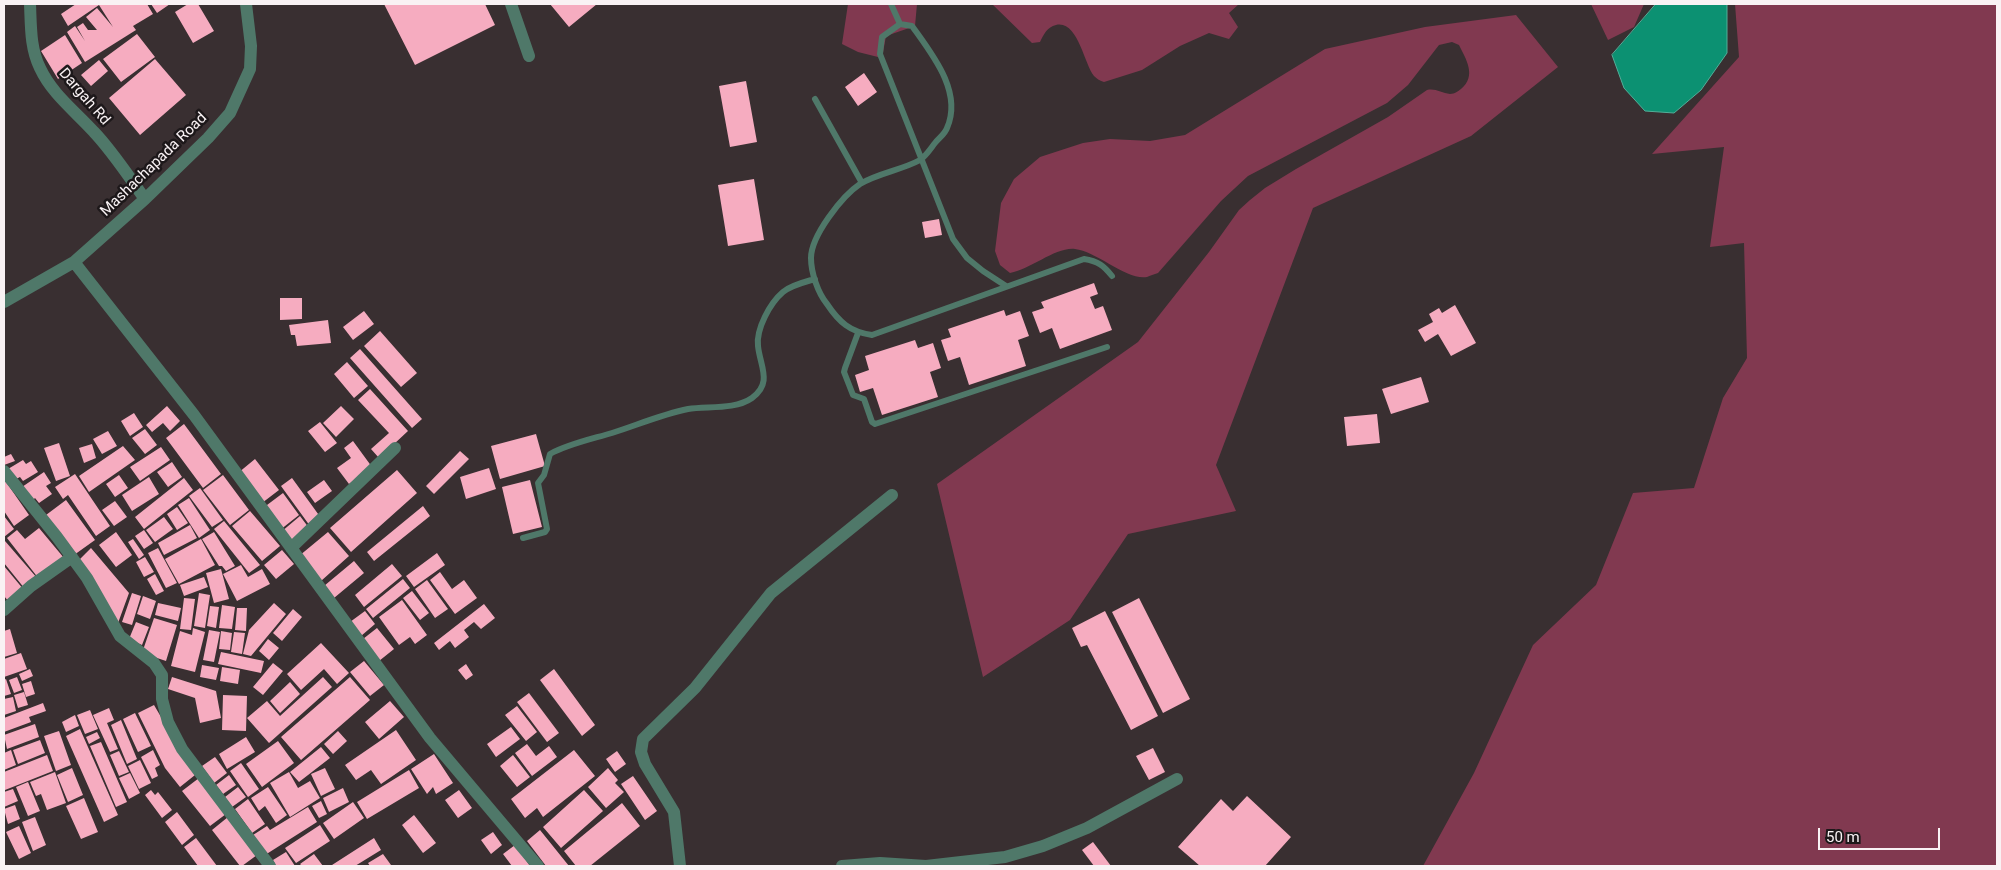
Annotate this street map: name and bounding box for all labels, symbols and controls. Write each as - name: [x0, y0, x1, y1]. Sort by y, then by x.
- street label: Dargah Rd: [55, 65, 113, 129]
- street label: Mashachapada Road: [97, 110, 211, 220]
- scale bar: [1821, 818, 1944, 850]
- text: 50 m: [1826, 828, 1860, 846]

